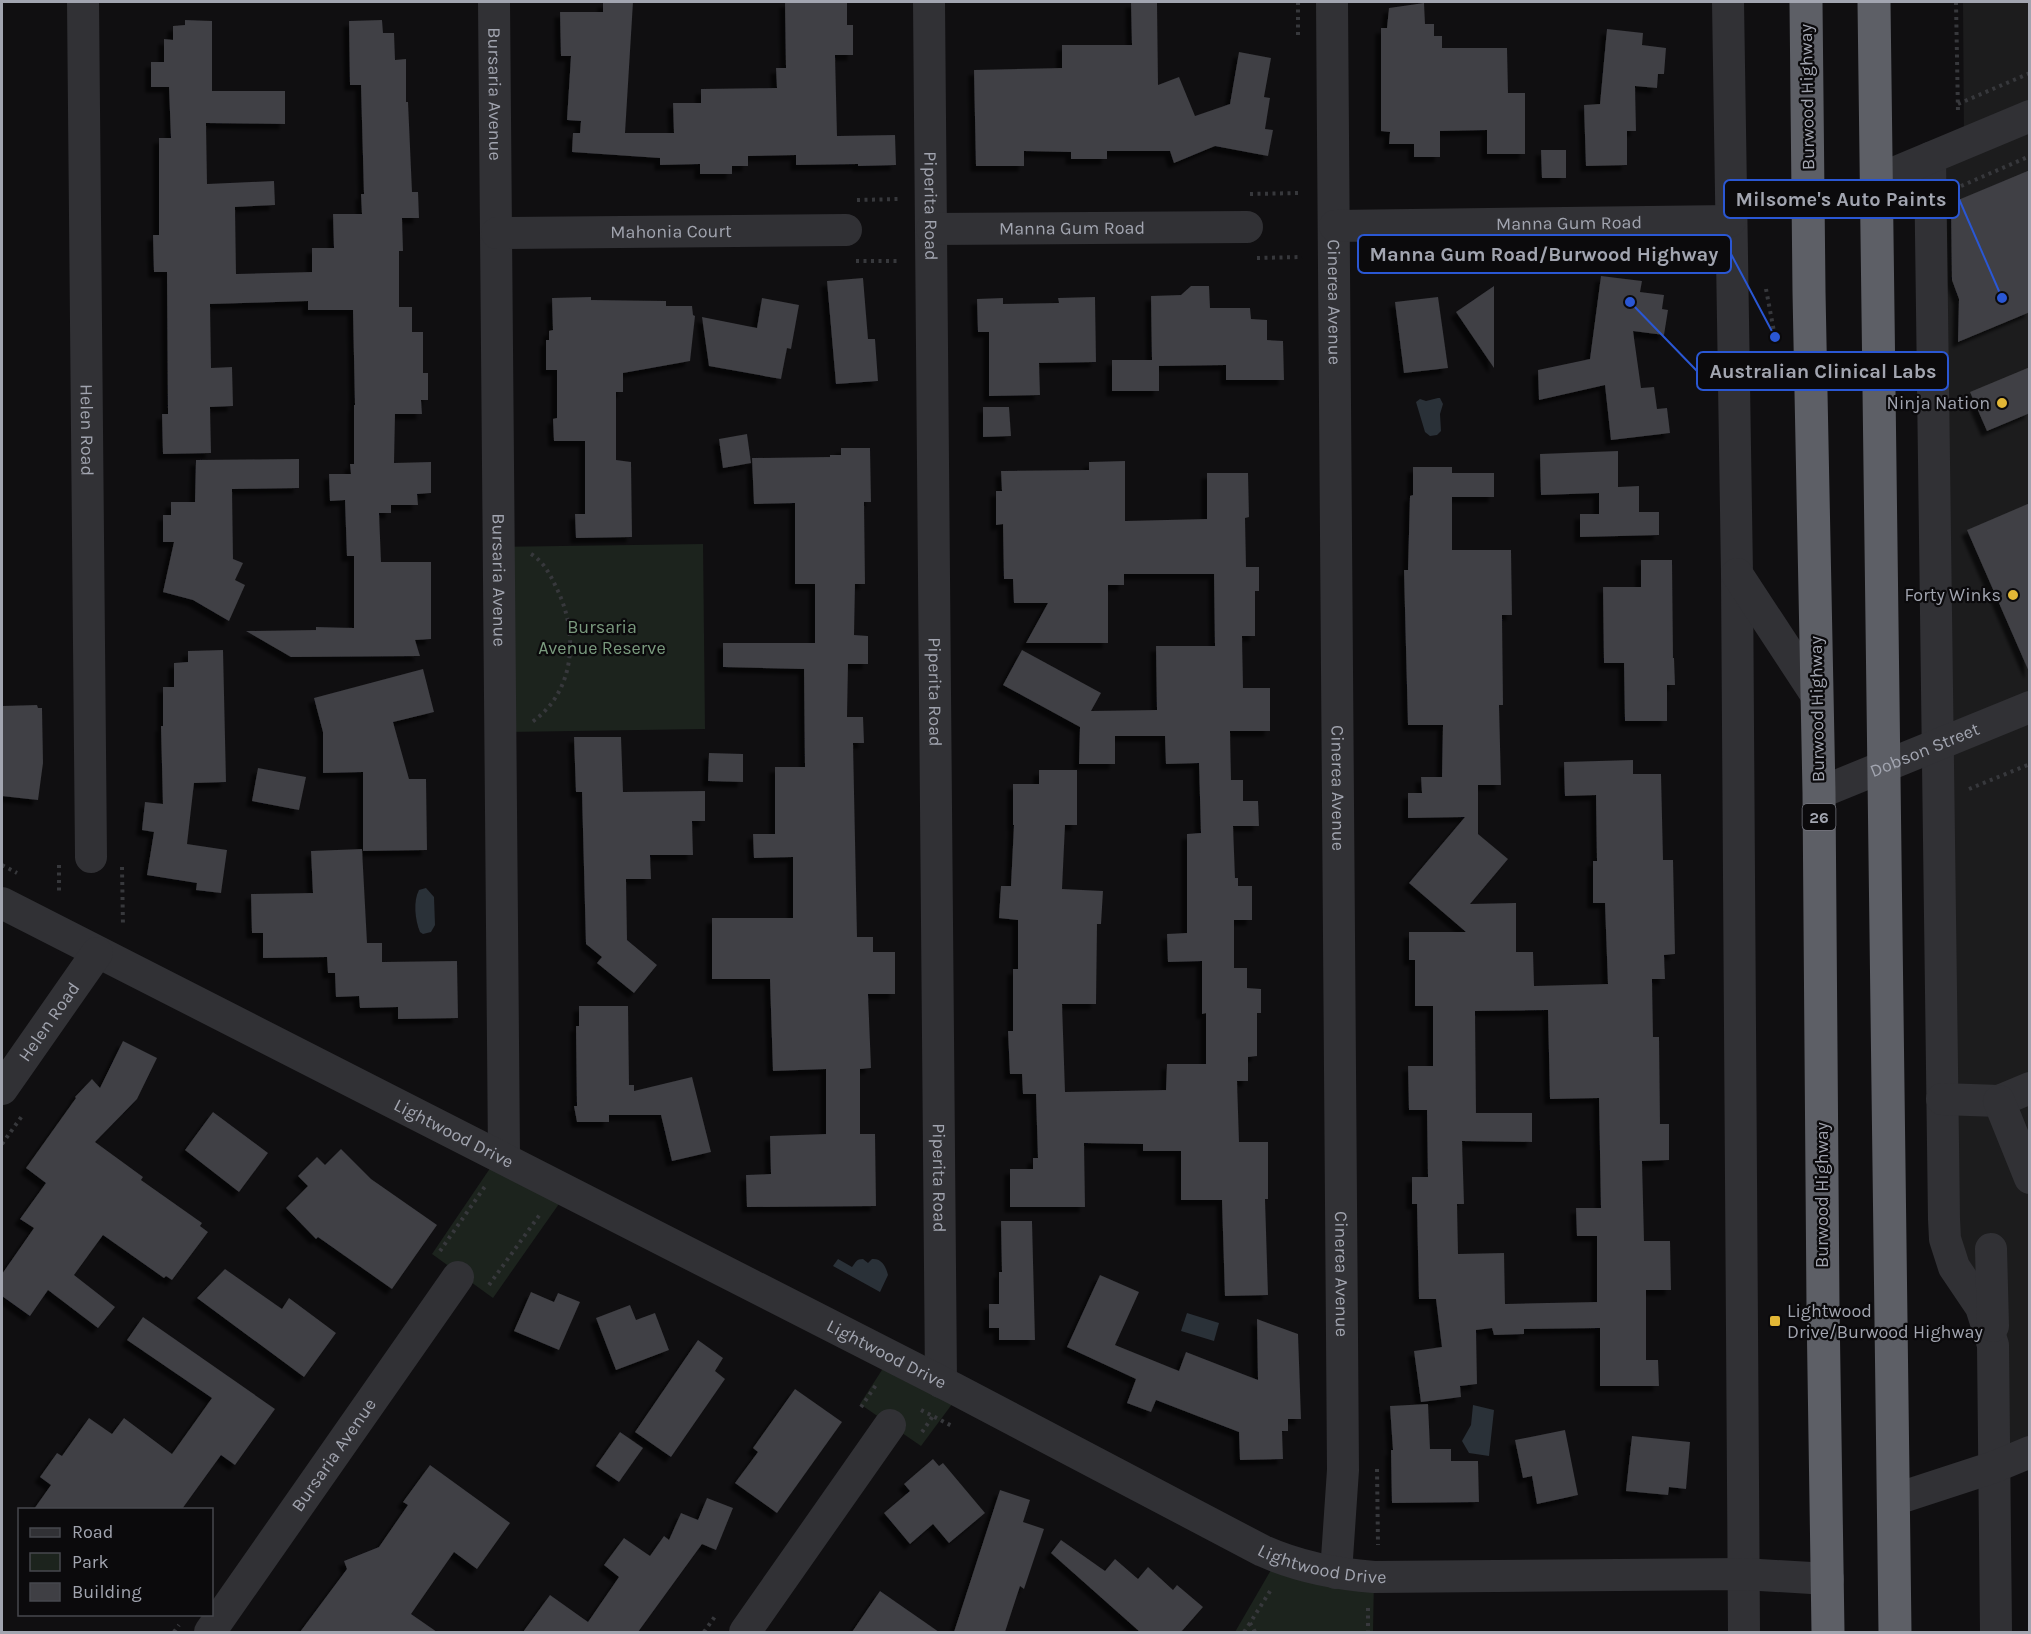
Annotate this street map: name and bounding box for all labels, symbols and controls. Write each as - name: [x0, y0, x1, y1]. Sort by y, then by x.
- street label: Burwood Highway: [1795, 23, 1819, 170]
- street label: Bursaria Avenue: [483, 27, 506, 161]
- street label: Piperita Road: [919, 151, 942, 261]
- callout: Milsome's Auto Paints: [1724, 180, 1959, 218]
- text: Milsome's Auto Paints: [1736, 188, 1946, 211]
- street label: Manna Gum Road: [1496, 211, 1642, 235]
- street label: Manna Gum Road: [999, 217, 1145, 240]
- street label: Mahonia Court: [610, 220, 732, 243]
- callout: Manna Gum Road/Burwood Highway: [1358, 235, 1731, 273]
- street label: Cinerea Avenue: [1323, 239, 1346, 365]
- text: Manna Gum Road/Burwood Highway: [1370, 243, 1718, 266]
- callout: Australian Clinical Labs: [1697, 352, 1948, 390]
- text: Australian Clinical Labs: [1709, 360, 1937, 383]
- street label: Helen Road: [76, 384, 98, 476]
- place label: Ninja Nation: [1887, 392, 1990, 414]
- marker: Ninja Nation: [1995, 396, 2009, 410]
- street label: Bursaria Avenue: [487, 513, 511, 647]
- place label: Forty Winks: [1904, 584, 2001, 606]
- marker: Forty Winks: [2006, 588, 2020, 602]
- park label: Bursaria Avenue Reserve: [538, 616, 666, 659]
- street label: Burwood Highway: [1805, 635, 1829, 782]
- street label: Piperita Road: [924, 637, 946, 747]
- street label: Dobson Street: [1867, 718, 1983, 782]
- street label: Cinerea Avenue: [1326, 725, 1349, 851]
- road number: 26: [1802, 804, 1836, 830]
- street label: Helen Road: [14, 978, 84, 1066]
- street label: Lightwood Drive: [390, 1094, 517, 1173]
- street label: Burwood Highway: [1811, 1121, 1833, 1268]
- street label: Piperita Road: [928, 1123, 951, 1233]
- street label: Cinerea Avenue: [1330, 1211, 1353, 1337]
- place label: Lightwood Drive/Burwood Highway: [1787, 1300, 1983, 1343]
- street label: Lightwood Drive: [823, 1314, 950, 1394]
- marker: Lightwood Drive/Burwood Highway: [1768, 1314, 1782, 1328]
- street label: Bursaria Avenue: [286, 1394, 381, 1516]
- legend: [18, 1508, 213, 1616]
- text: Road: [72, 1521, 113, 1543]
- street label: Lightwood Drive: [1254, 1539, 1386, 1588]
- text: Park: [72, 1551, 109, 1573]
- text: Building: [72, 1581, 142, 1603]

